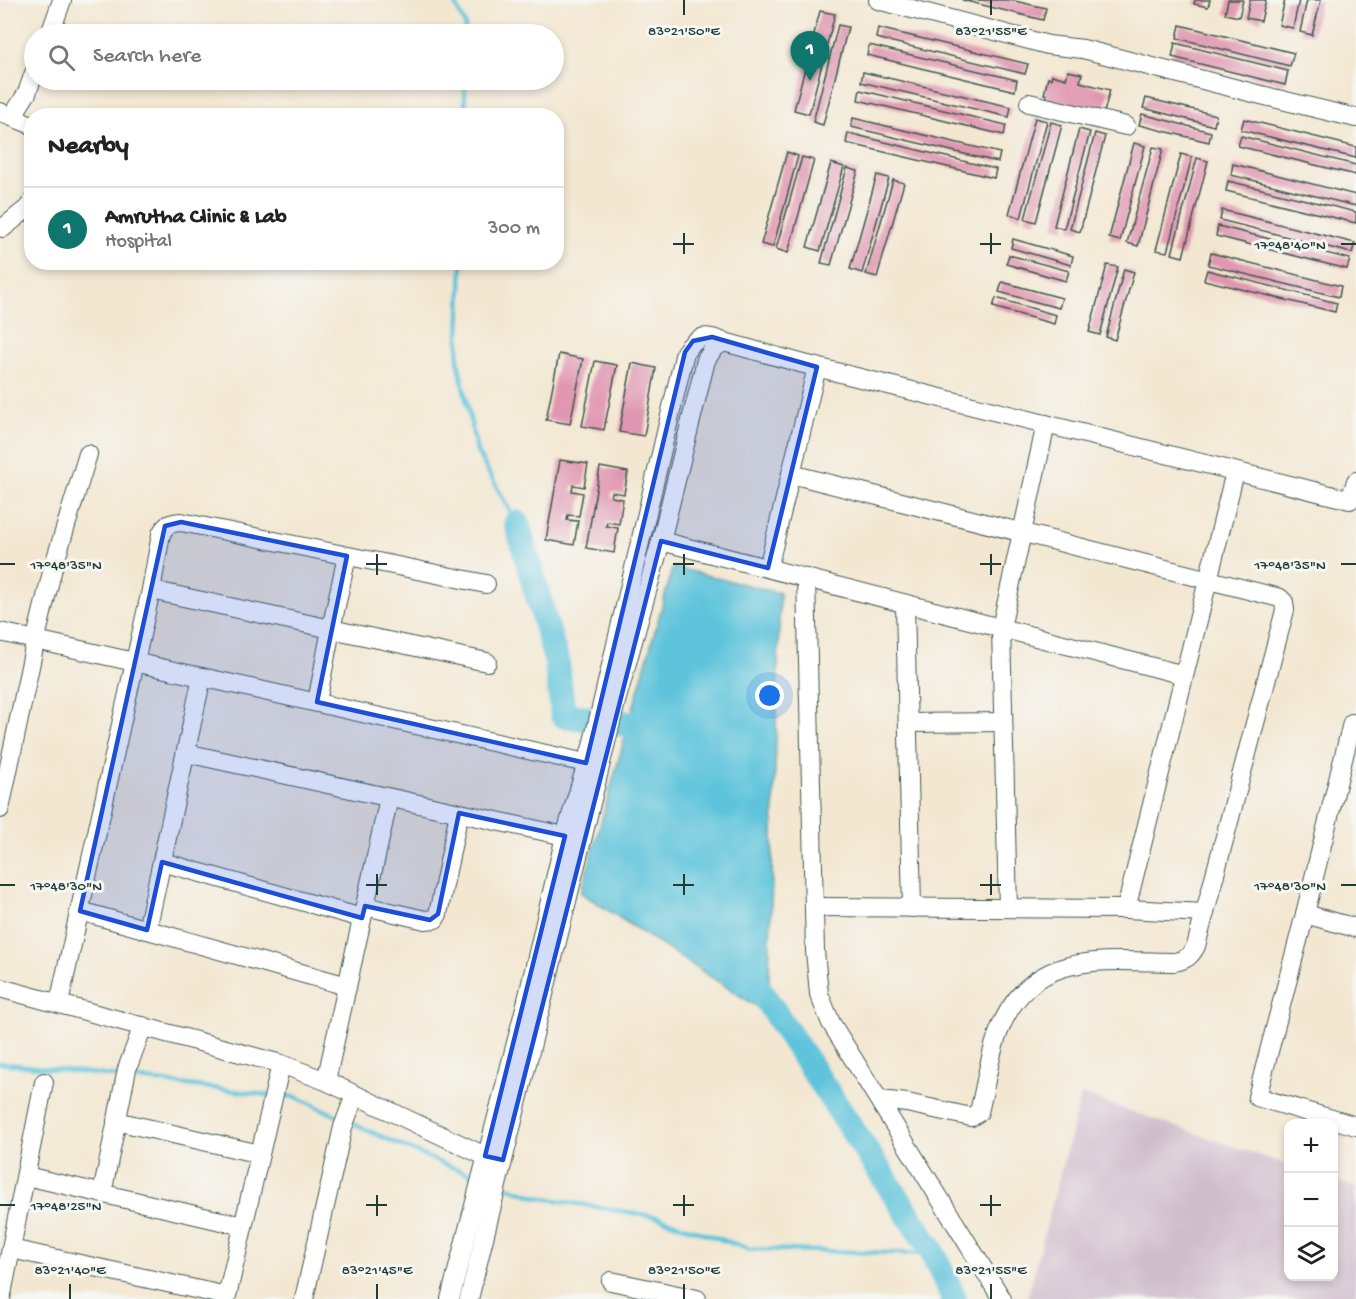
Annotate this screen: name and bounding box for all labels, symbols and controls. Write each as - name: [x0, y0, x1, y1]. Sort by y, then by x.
- text: 83°21'50"E: [648, 23, 721, 41]
- text: 83°21'55"E: [955, 23, 1027, 41]
- search box: [24, 24, 564, 90]
- pin: 1: [790, 32, 830, 81]
- icon: search: [45, 41, 78, 74]
- text: Search here: [93, 44, 201, 70]
- text: Nearby: [48, 132, 129, 163]
- text: Amrutha Clinic & Lab: [105, 205, 287, 231]
- text: 1: [63, 218, 72, 241]
- text: 300 m: [488, 218, 540, 241]
- text: Hospital: [105, 231, 172, 254]
- text: 17°48'40"N: [1253, 237, 1326, 255]
- text: 17°48'35"N: [29, 557, 102, 575]
- text: 17°48'35"N: [1253, 557, 1326, 575]
- your location: [755, 681, 784, 710]
- text: 17°48'30"N: [29, 878, 102, 896]
- text: 17°48'30"N: [1253, 878, 1326, 896]
- map controls: [1284, 1119, 1338, 1281]
- button: +: [1284, 1119, 1338, 1173]
- button: −: [1284, 1173, 1338, 1227]
- text: 17°48'25"N: [30, 1198, 102, 1216]
- button: layers: [1284, 1227, 1338, 1281]
- text: 83°21'40"E: [34, 1262, 106, 1280]
- text: 83°21'45"E: [342, 1262, 413, 1280]
- text: 83°21'50"E: [648, 1262, 721, 1280]
- text: 83°21'55"E: [955, 1262, 1027, 1280]

